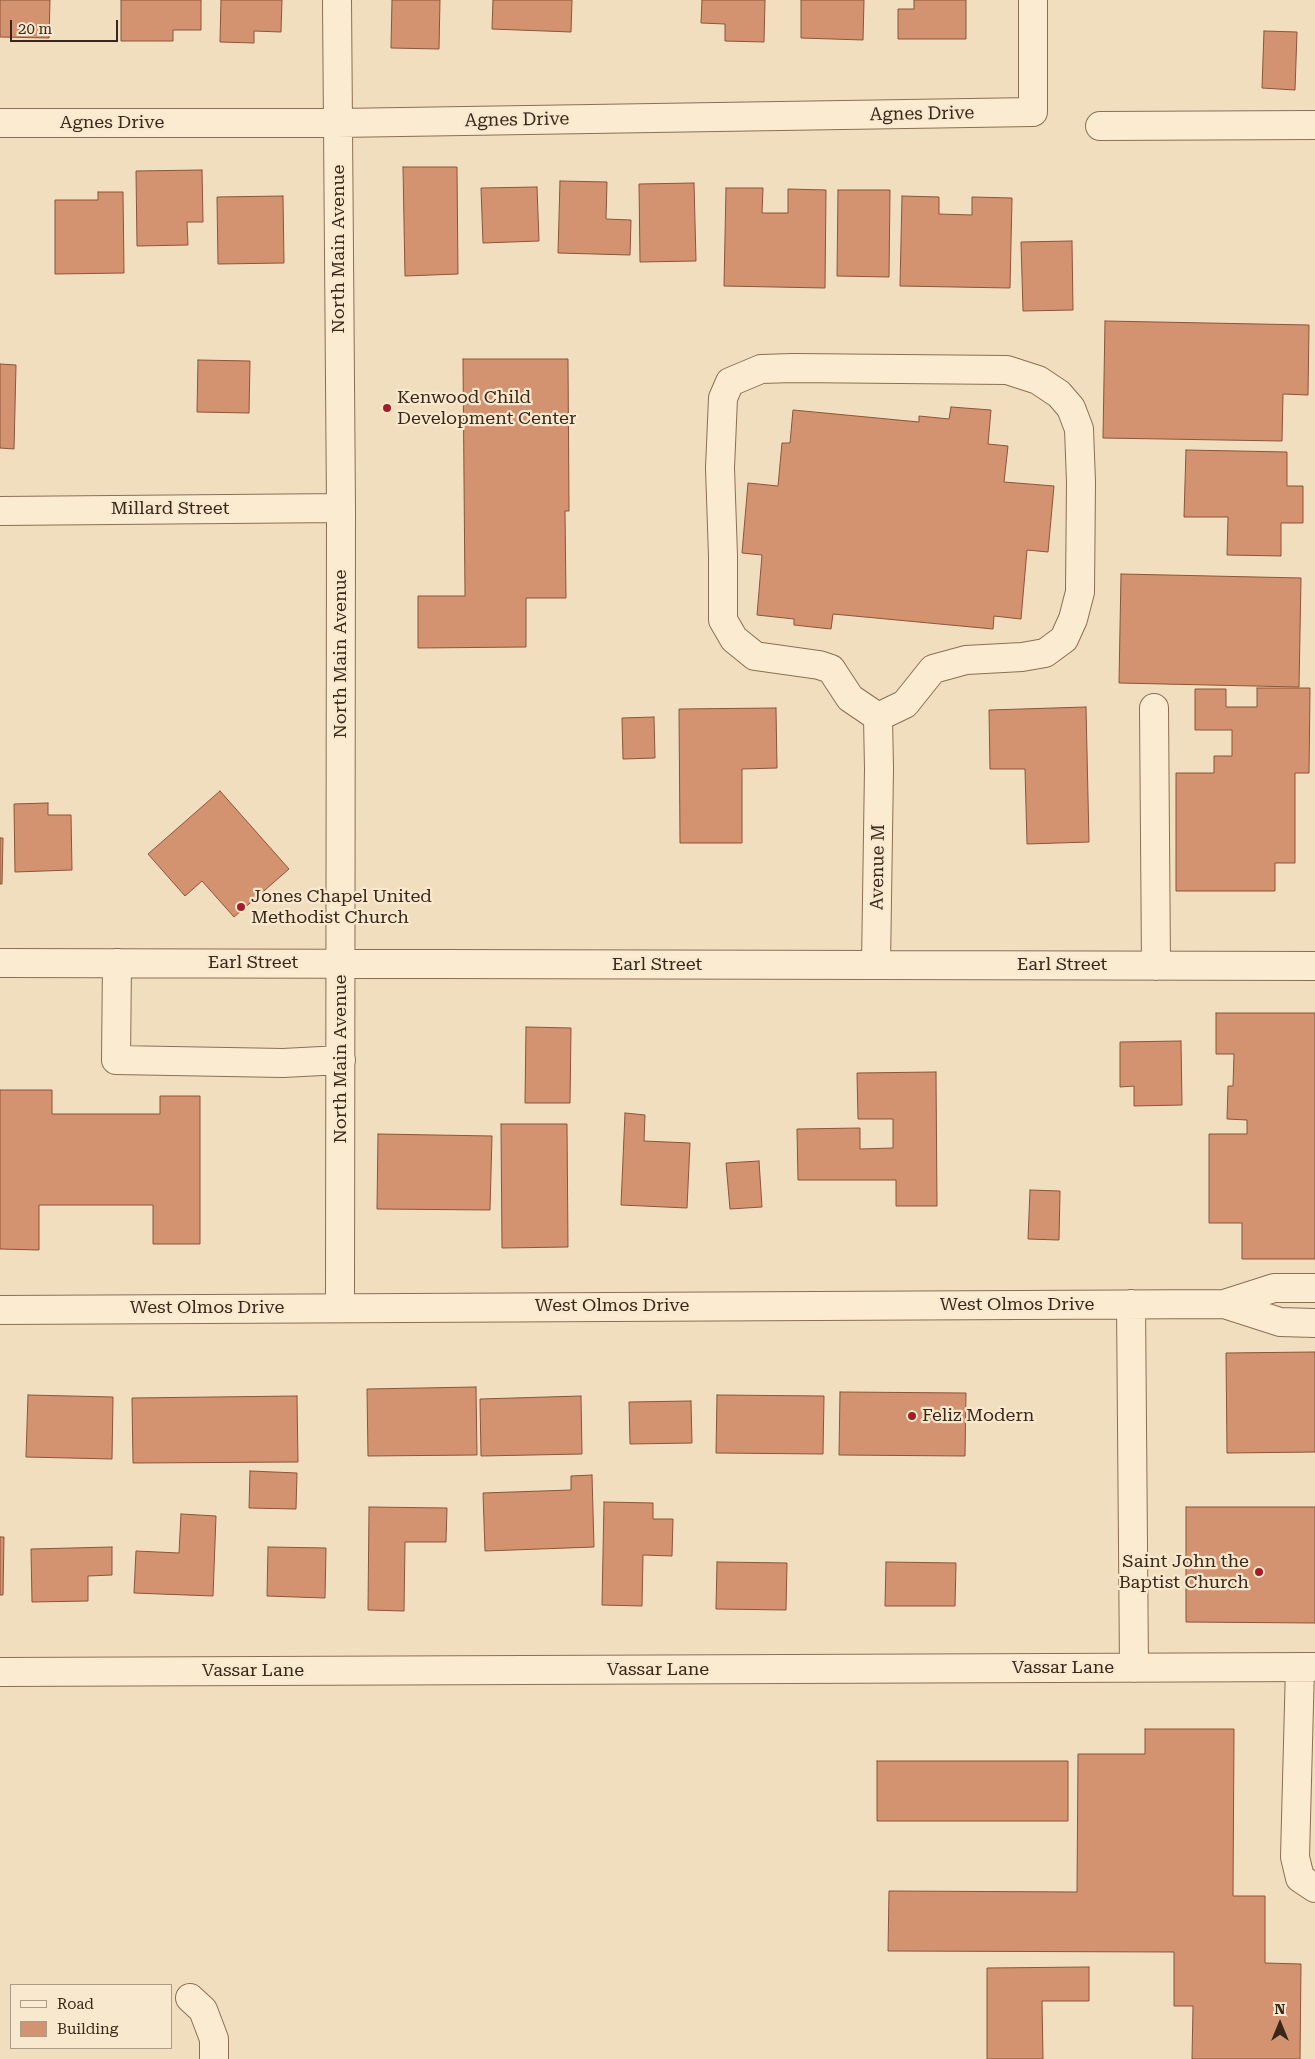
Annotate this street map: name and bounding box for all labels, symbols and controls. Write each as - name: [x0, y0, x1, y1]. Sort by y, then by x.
- scale bar: [12, 10, 120, 42]
- text: 20 m: [18, 20, 52, 38]
- street label: Agnes Drive: [870, 102, 974, 126]
- street label: Agnes Drive: [465, 108, 569, 132]
- street label: Agnes Drive: [60, 112, 164, 134]
- street label: North Main Avenue: [328, 164, 350, 334]
- place label: Kenwood Child Development Center: [397, 387, 576, 429]
- marker: Kenwood Child Development Center: [381, 402, 393, 414]
- street label: Millard Street: [111, 498, 229, 520]
- street label: North Main Avenue: [330, 569, 352, 739]
- street label: Avenue M: [866, 824, 890, 910]
- place label: Jones Chapel United Methodist Church: [251, 886, 432, 929]
- marker: Jones Chapel United Methodist Church: [235, 901, 247, 913]
- street label: Earl Street: [208, 952, 298, 974]
- street label: Earl Street: [612, 954, 702, 976]
- street label: Earl Street: [1017, 954, 1107, 976]
- street label: North Main Avenue: [330, 974, 352, 1144]
- street label: West Olmos Drive: [940, 1294, 1094, 1316]
- street label: West Olmos Drive: [535, 1295, 689, 1317]
- street label: West Olmos Drive: [130, 1297, 284, 1319]
- place label: Feliz Modern: [922, 1405, 1034, 1427]
- marker: Feliz Modern: [906, 1410, 918, 1422]
- place label: Saint John the Baptist Church: [1119, 1551, 1249, 1594]
- marker: Saint John the Baptist Church: [1253, 1566, 1265, 1578]
- street label: Vassar Lane: [1012, 1657, 1114, 1679]
- street label: Vassar Lane: [607, 1659, 709, 1681]
- street label: Vassar Lane: [202, 1660, 304, 1682]
- legend: [10, 1984, 172, 2049]
- text: Road: [57, 1995, 94, 2013]
- north arrow: [1255, 1999, 1305, 2049]
- text: N: [1275, 2001, 1285, 2017]
- text: Building: [57, 2020, 118, 2038]

